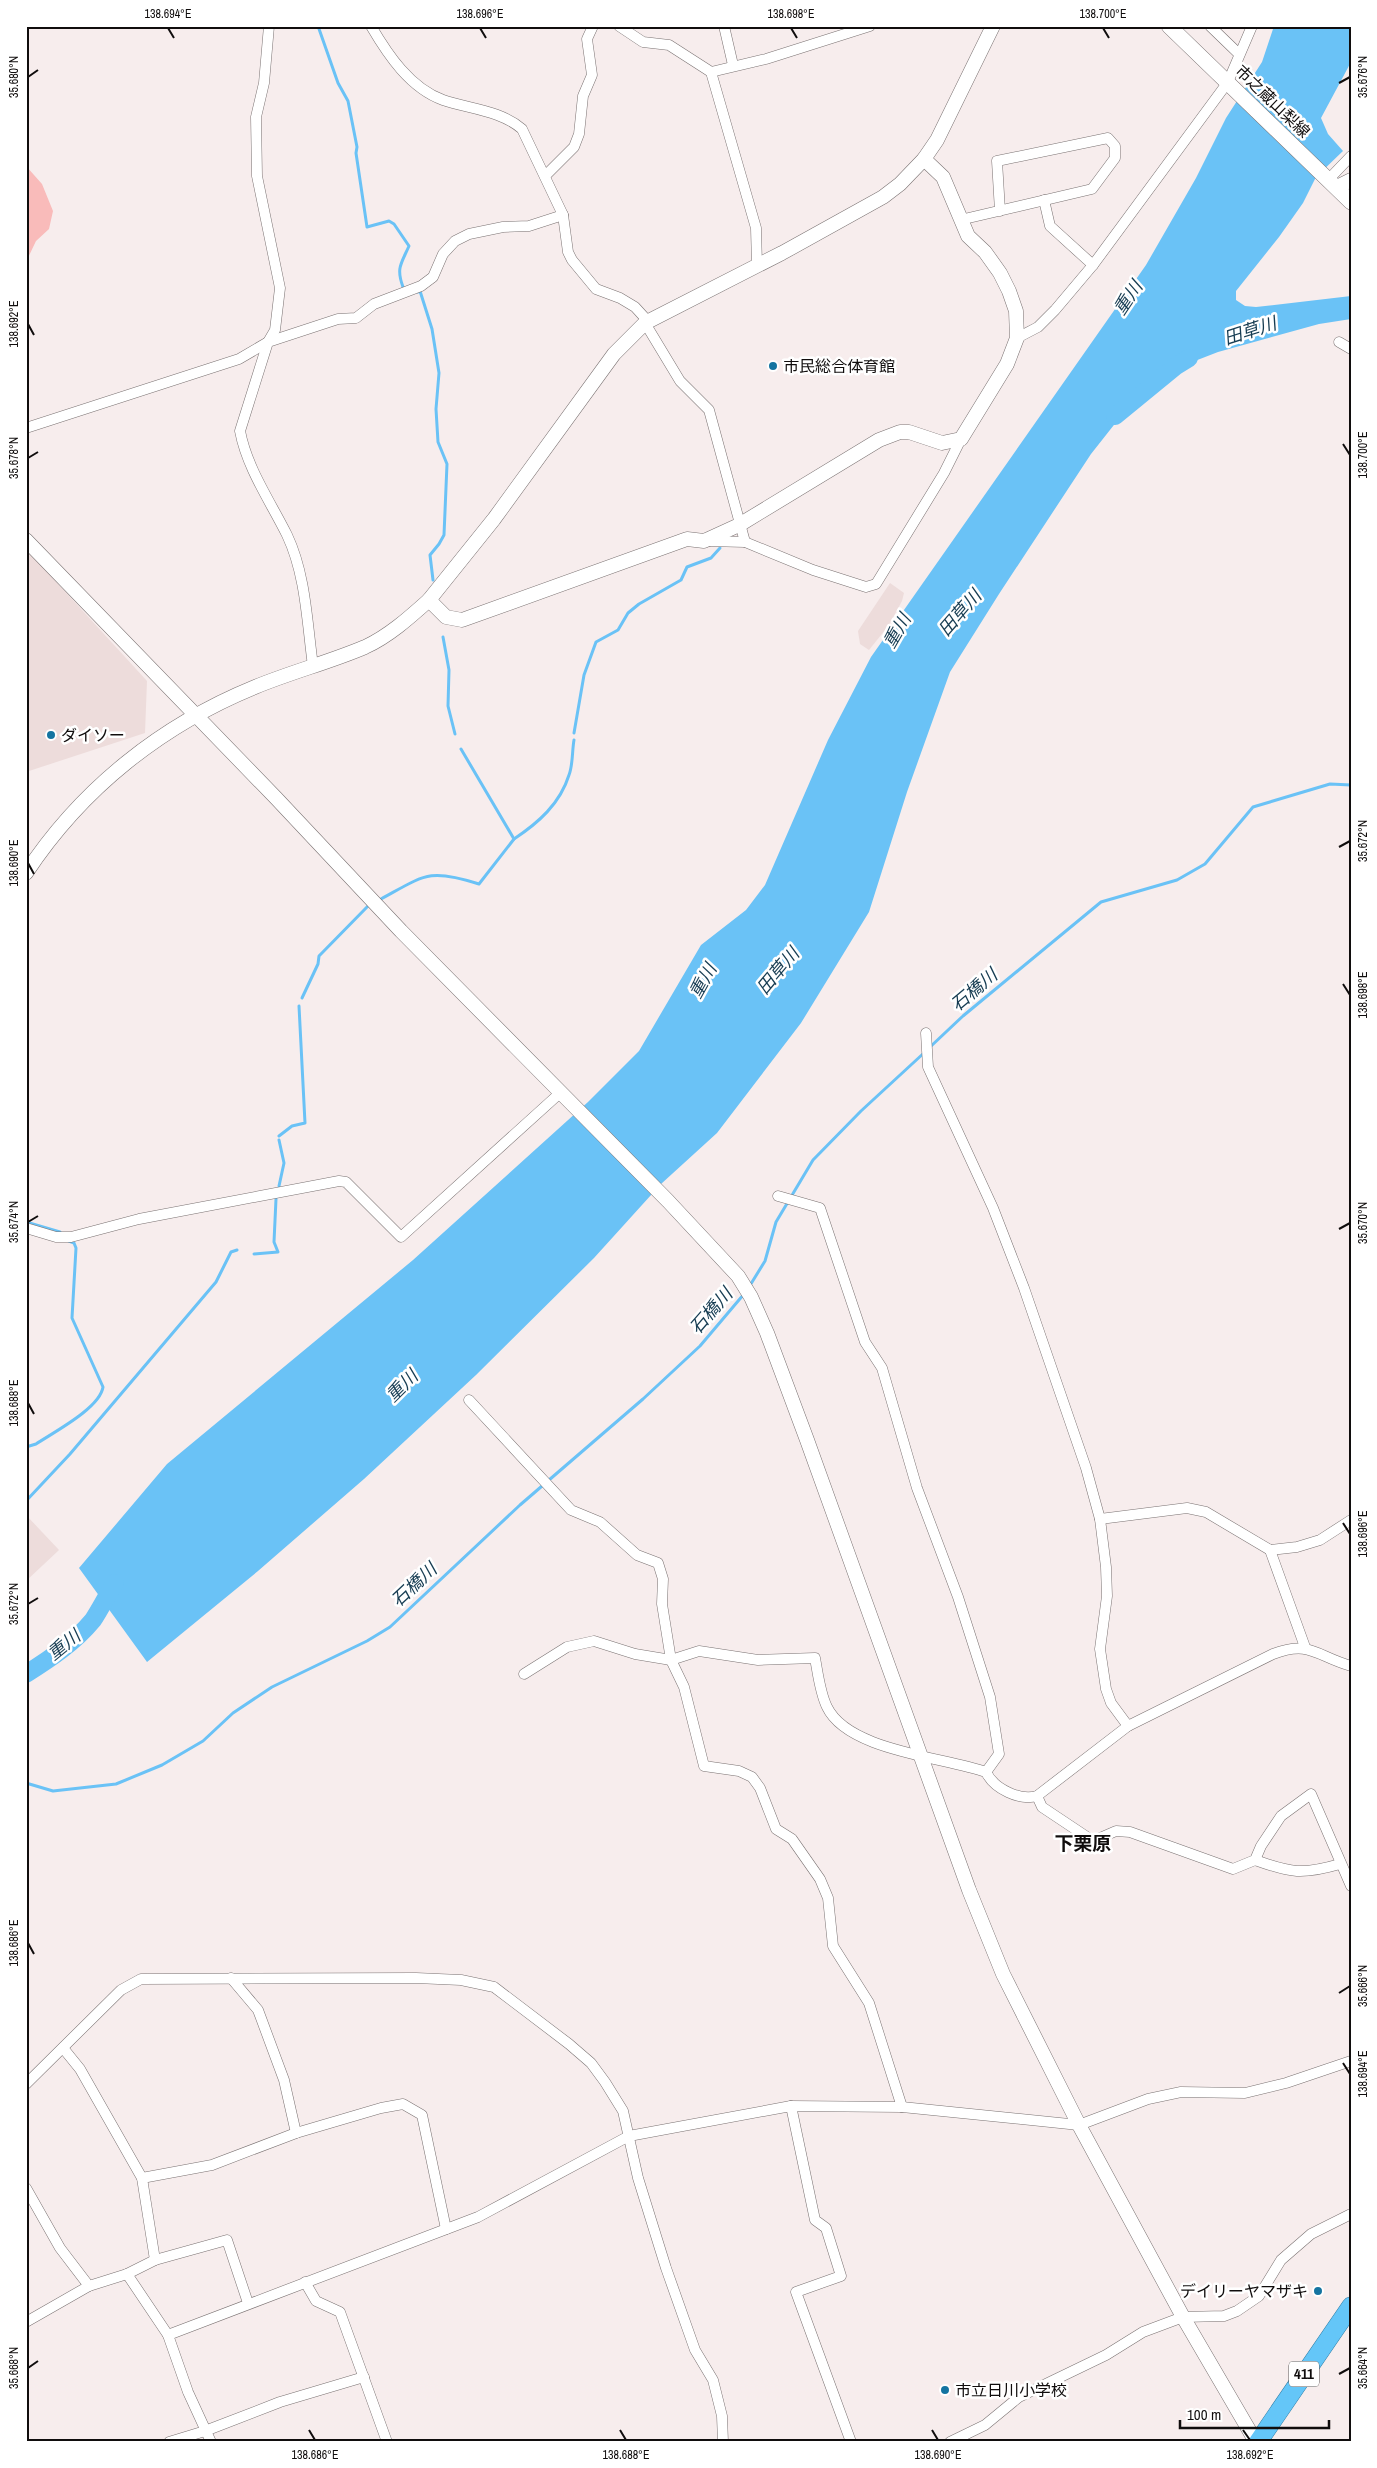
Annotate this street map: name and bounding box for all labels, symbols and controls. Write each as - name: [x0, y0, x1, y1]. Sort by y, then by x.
- text: 138.694°E: [145, 6, 191, 22]
- text: 138.696°E: [457, 6, 503, 22]
- text: 138.698°E: [768, 6, 814, 22]
- text: 138.700°E: [1080, 6, 1126, 22]
- text: 35.680°N: [6, 56, 22, 98]
- text: 35.676°N: [1355, 56, 1371, 98]
- street label: 市之蔵山梨線: [1231, 60, 1315, 142]
- water label: 重川: [1107, 274, 1149, 320]
- text: 138.692°E: [6, 301, 22, 347]
- water label: 田草川: [1220, 310, 1281, 351]
- place label: 市民総合体育館: [783, 355, 895, 377]
- marker: 市民総合体育館: [767, 360, 779, 372]
- text: 138.700°E: [1355, 432, 1371, 478]
- text: 35.678°N: [6, 437, 22, 479]
- water label: 田草川: [932, 583, 988, 641]
- water label: 重川: [877, 607, 917, 653]
- place label: ダイソー: [61, 724, 125, 746]
- marker: ダイソー: [45, 729, 57, 741]
- text: 35.672°N: [1355, 820, 1371, 862]
- text: 138.690°E: [6, 840, 22, 886]
- water label: 田草川: [751, 940, 806, 999]
- water label: 重川: [683, 957, 723, 1003]
- water label: 石橋川: [945, 961, 1004, 1017]
- text: 138.698°E: [1355, 972, 1371, 1018]
- text: 35.674°N: [6, 1201, 22, 1243]
- text: 35.670°N: [1355, 1202, 1371, 1244]
- water label: 石橋川: [683, 1281, 739, 1339]
- water label: 重川: [380, 1363, 425, 1407]
- text: 138.688°E: [6, 1380, 22, 1426]
- text: 138.696°E: [1355, 1511, 1371, 1557]
- water label: 石橋川: [385, 1556, 443, 1612]
- text: 35.672°N: [6, 1583, 22, 1625]
- water label: 重川: [42, 1622, 87, 1666]
- district label: 下栗原: [1054, 1830, 1112, 1856]
- text: 138.686°E: [6, 1920, 22, 1966]
- text: 35.666°N: [1355, 1965, 1371, 2007]
- text: 138.694°E: [1355, 2051, 1371, 2097]
- place label: デイリーヤマザキ: [1180, 2280, 1308, 2302]
- marker: デイリーヤマザキ: [1312, 2285, 1324, 2297]
- text: 35.668°N: [6, 2347, 22, 2389]
- text: 35.664°N: [1355, 2347, 1371, 2389]
- road number: 411: [1289, 2362, 1319, 2386]
- place label: 市立日川小学校: [955, 2379, 1067, 2401]
- marker: 市立日川小学校: [939, 2384, 951, 2396]
- scale bar: [1180, 2398, 1328, 2430]
- text: 100 m: [1187, 2404, 1221, 2425]
- text: 138.686°E: [292, 2447, 338, 2463]
- text: 138.688°E: [603, 2447, 649, 2463]
- text: 138.690°E: [915, 2447, 961, 2463]
- text: 138.692°E: [1227, 2447, 1273, 2463]

